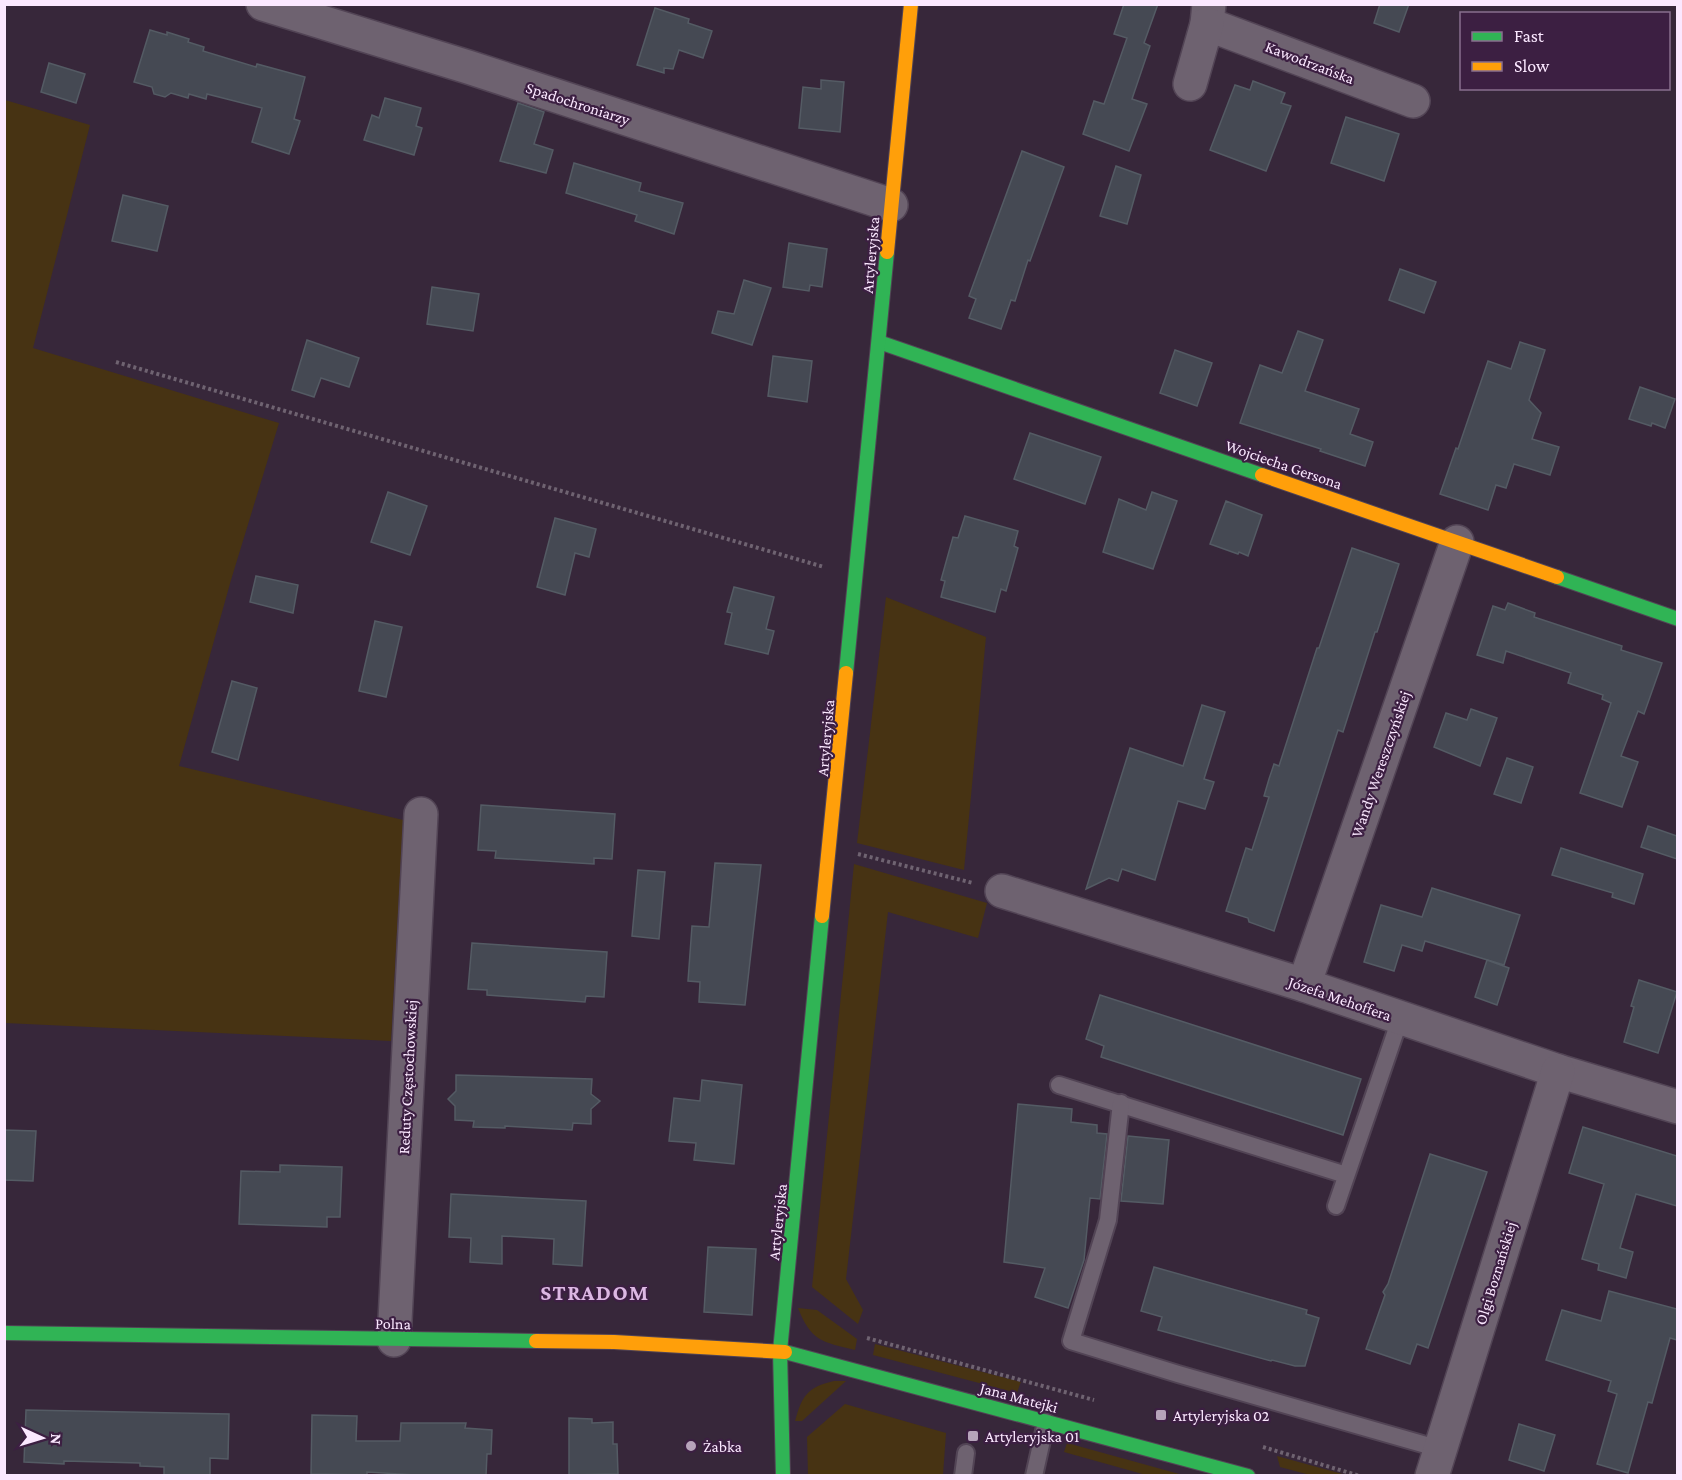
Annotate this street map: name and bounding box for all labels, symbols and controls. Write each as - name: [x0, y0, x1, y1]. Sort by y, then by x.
- legend: [1460, 12, 1670, 90]
- text: Fast: [1514, 26, 1545, 46]
- street label: Kawodrzańska: [1263, 38, 1357, 87]
- text: Slow: [1514, 56, 1550, 76]
- street label: Spadochroniarzy: [524, 79, 632, 129]
- street label: Artyleryjska: [859, 215, 883, 294]
- street label: Wojciecha Gersona: [1223, 437, 1345, 494]
- street label: Wandy Wereszczyńskiej: [1347, 689, 1414, 840]
- street label: Artyleryjska: [814, 698, 838, 777]
- street label: Józefa Mehoffera: [1284, 972, 1394, 1025]
- street label: Reduty Częstochowskiej: [395, 999, 421, 1155]
- street label: Artyleryjska: [765, 1182, 791, 1261]
- street label: Olgi Boznańskiej: [1472, 1219, 1520, 1327]
- district label: STRADOM: [540, 1280, 650, 1305]
- street label: Polna: [375, 1315, 412, 1332]
- street label: Jana Matejki: [976, 1378, 1060, 1417]
- place label: Artyleryjska 02: [1173, 1407, 1270, 1425]
- north arrow: [12, 1408, 72, 1468]
- marker: Artyleryjska 02: [1154, 1408, 1168, 1422]
- place label: Artyleryjska 01: [985, 1428, 1079, 1446]
- marker: Artyleryjska 01: [966, 1429, 980, 1443]
- text: N: [48, 1433, 65, 1445]
- place label: Żabka: [703, 1438, 743, 1455]
- marker: Żabka: [684, 1439, 698, 1453]

